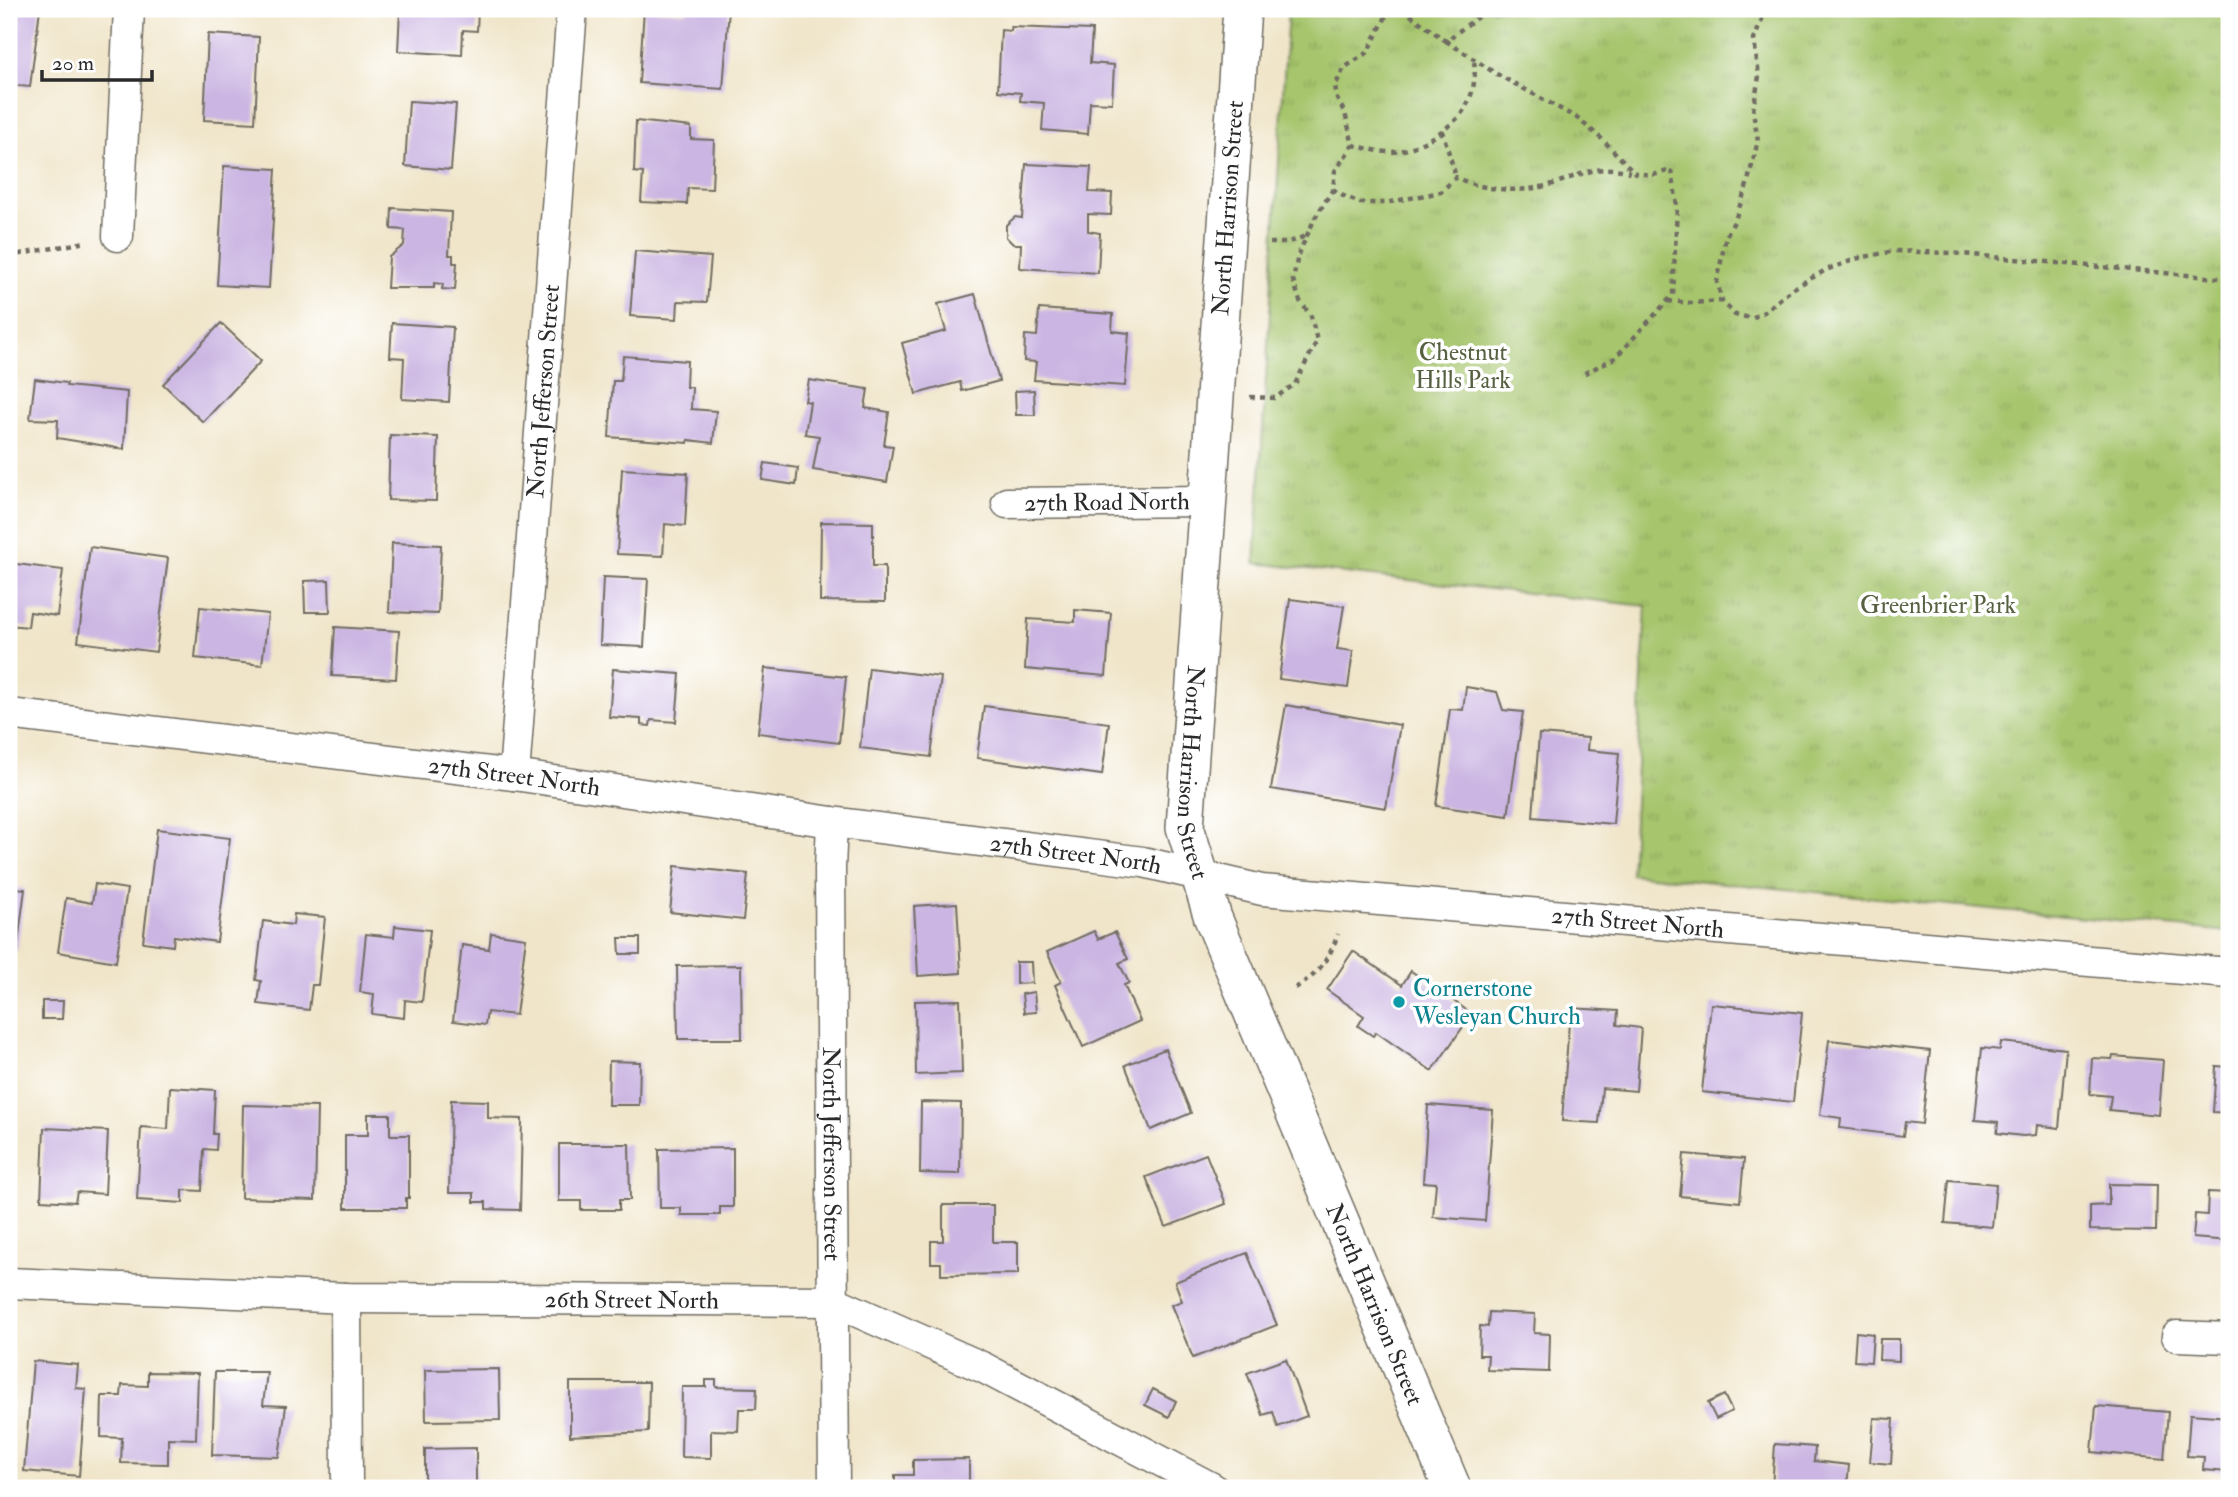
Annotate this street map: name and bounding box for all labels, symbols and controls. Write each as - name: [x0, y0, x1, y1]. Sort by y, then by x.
- scale bar: [42, 38, 152, 82]
- text: 20 m: [52, 50, 94, 77]
- street label: North Harrison Street: [1205, 99, 1251, 317]
- street label: North Jefferson Street: [520, 283, 567, 499]
- park label: Chestnut Hills Park: [1415, 337, 1511, 396]
- street label: 27th Road North: [1024, 486, 1190, 518]
- park label: Greenbrier Park: [1860, 590, 2017, 621]
- street label: North Harrison Street: [1169, 664, 1216, 883]
- street label: 27th Street North: [426, 749, 603, 803]
- street label: 27th Street North: [988, 827, 1165, 882]
- street label: 27th Street North: [1550, 899, 1726, 945]
- place label: Cornerstone Wesleyan Church: [1412, 973, 1581, 1032]
- marker: Cornerstone Wesleyan Church: [1391, 994, 1407, 1010]
- street label: North Jefferson Street: [816, 1047, 848, 1261]
- street label: North Harrison Street: [1319, 1199, 1431, 1410]
- street label: 26th Street North: [544, 1284, 719, 1316]

